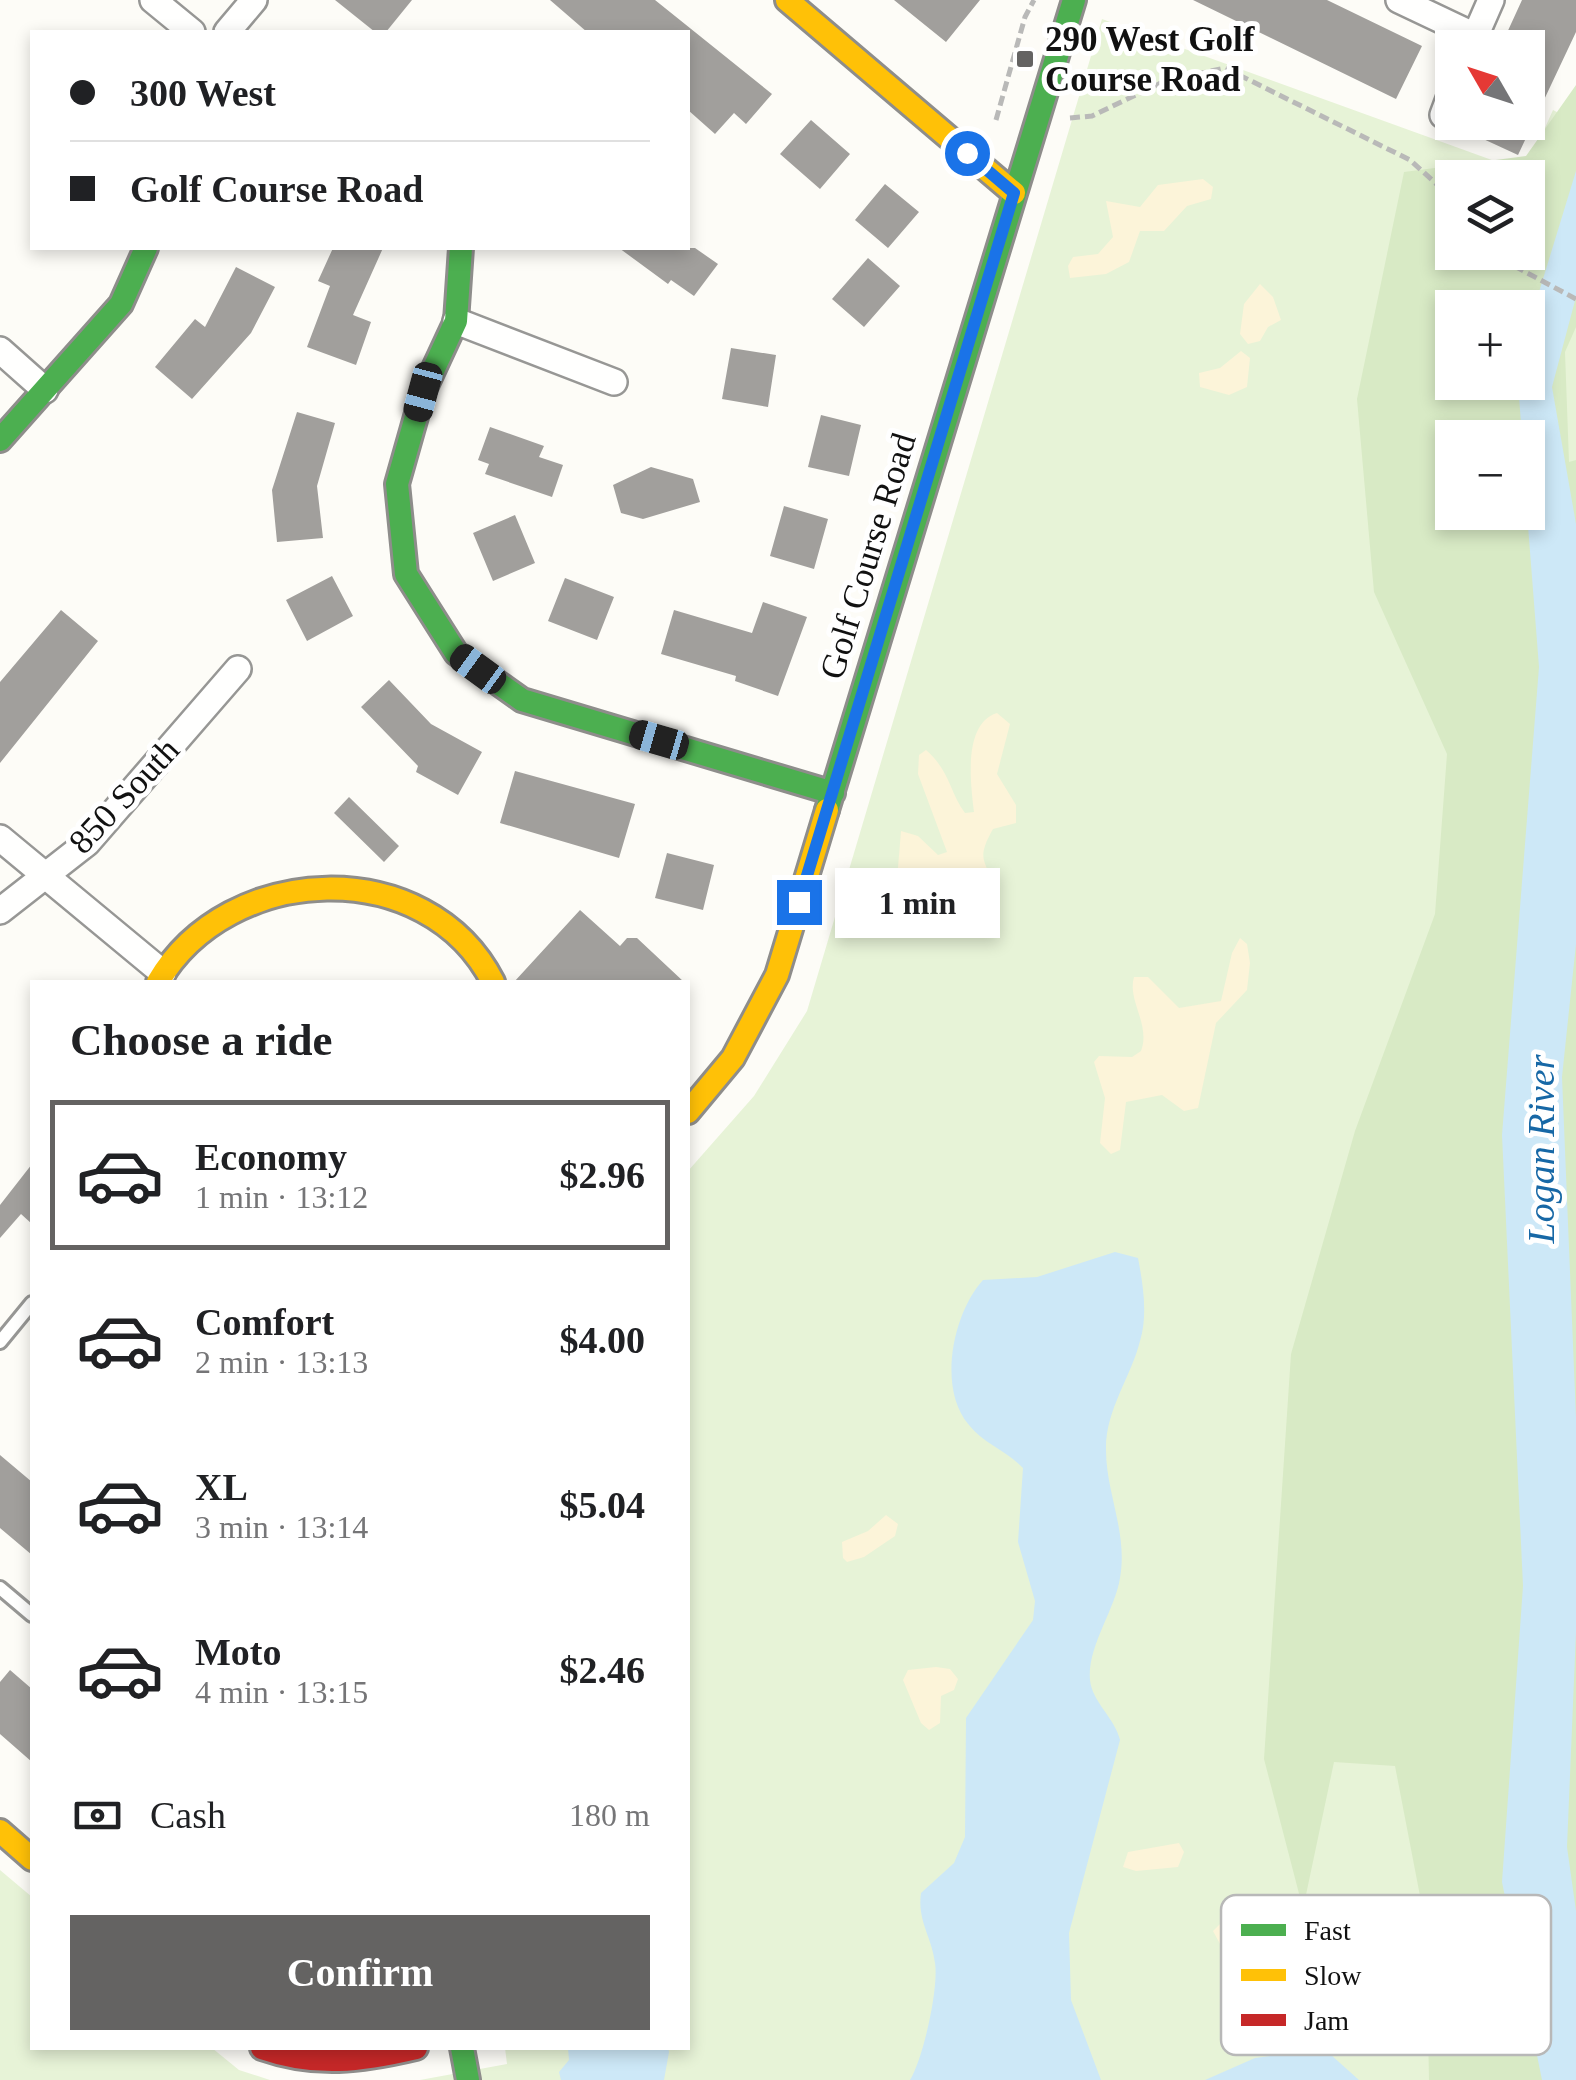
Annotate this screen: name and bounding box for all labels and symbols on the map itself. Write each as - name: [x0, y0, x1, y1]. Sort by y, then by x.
- place label: 290 West Golf Course Road: [1045, 20, 1255, 99]
- north arrow: [1435, 30, 1545, 140]
- marker: 290 West Golf Course Road: [1014, 48, 1036, 70]
- route start: [945, 131, 990, 176]
- car: [401, 359, 445, 425]
- street label: Golf Course Road: [812, 428, 924, 683]
- car: [445, 639, 511, 699]
- car: [626, 717, 692, 763]
- street label: 850 South: [61, 730, 187, 862]
- callout: 1 min: [834, 867, 999, 937]
- route end: [777, 880, 822, 925]
- water label: Logan River: [1520, 1054, 1562, 1244]
- legend: [1221, 1895, 1551, 2055]
- text: Fast: [1304, 1915, 1351, 1946]
- text: Slow: [1304, 1960, 1362, 1991]
- text: Jam: [1304, 2005, 1349, 2036]

